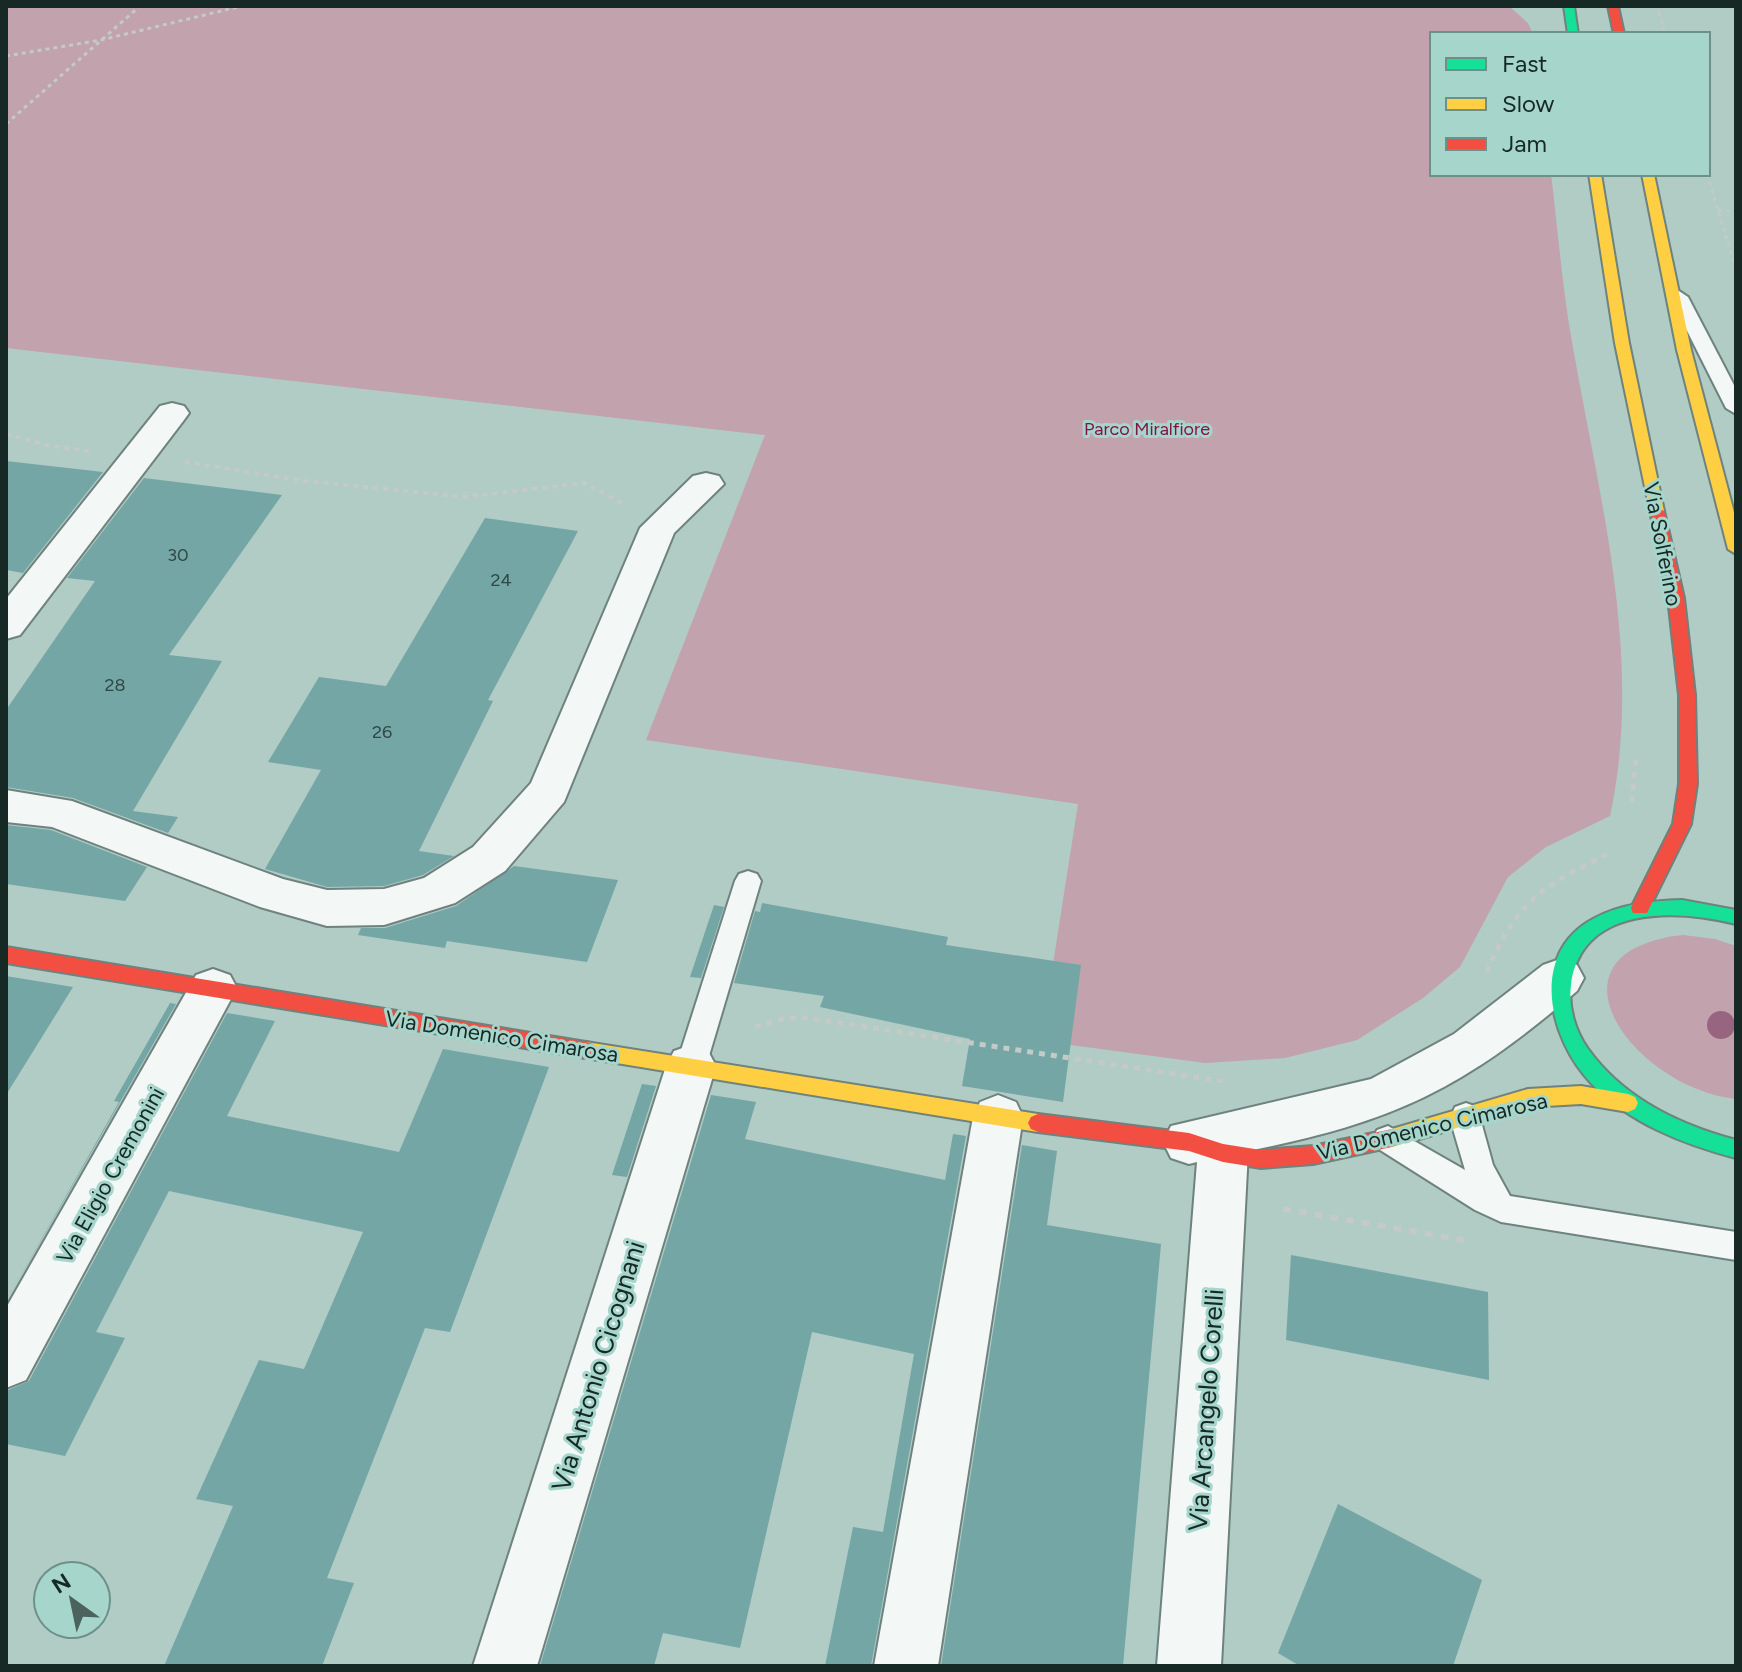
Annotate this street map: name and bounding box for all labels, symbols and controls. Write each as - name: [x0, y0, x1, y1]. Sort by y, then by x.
- legend: [1430, 32, 1710, 176]
- text: Fast: [1502, 49, 1547, 78]
- text: Slow: [1502, 89, 1555, 118]
- text: Jam: [1502, 129, 1547, 158]
- park label: Parco Miralfiore: [1084, 418, 1210, 440]
- street label: Via Solferino: [1637, 480, 1688, 608]
- house number: 30: [167, 544, 189, 566]
- house number: 24: [490, 569, 512, 591]
- house number: 28: [104, 674, 126, 696]
- house number: 26: [372, 721, 392, 743]
- street label: Via Domenico Cimarosa: [383, 1005, 620, 1068]
- street label: Via Eligio Cremonini: [51, 1082, 170, 1268]
- street label: Via Domenico Cimarosa: [1314, 1087, 1550, 1166]
- street label: Via Antonio Cicognani: [545, 1237, 651, 1495]
- street label: Via Arcangelo Corelli: [1182, 1288, 1230, 1532]
- north arrow: [32, 1560, 112, 1640]
- text: N: [47, 1568, 76, 1600]

